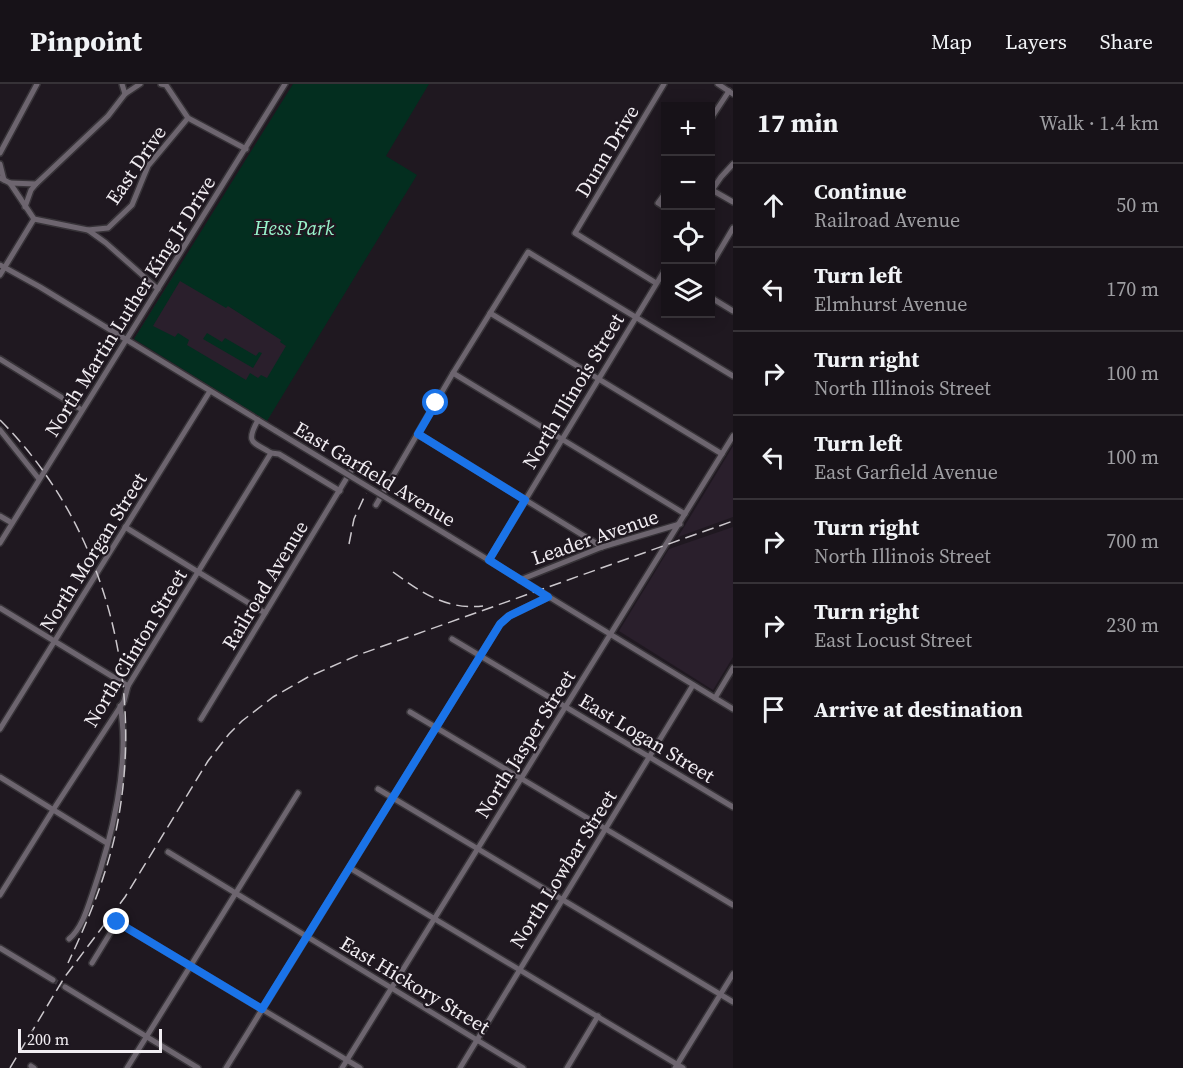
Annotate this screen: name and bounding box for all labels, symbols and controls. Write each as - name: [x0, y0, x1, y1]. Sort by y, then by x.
- text: Pinpoint: [30, 22, 142, 60]
- text: Map: [931, 27, 972, 56]
- text: Layers: [1005, 27, 1067, 56]
- text: Share: [1100, 27, 1153, 56]
- street label: Dunn Drive: [568, 100, 646, 202]
- map controls: [661, 102, 715, 318]
- button: +: [661, 102, 715, 156]
- text: 17 min: [757, 105, 839, 141]
- text: Walk · 1.4 km: [1039, 109, 1159, 137]
- street label: East Drive: [99, 120, 173, 210]
- button: −: [661, 156, 715, 210]
- street label: North Martin Luther King Jr Drive: [38, 170, 222, 442]
- text: Continue: [814, 176, 907, 206]
- icon: ahead: [757, 189, 790, 222]
- text: 50 m: [1116, 191, 1159, 219]
- text: Railroad Avenue: [814, 206, 960, 234]
- button: locate: [661, 210, 715, 264]
- park label: Hess Park: [253, 214, 335, 242]
- text: Turn left: [814, 260, 902, 290]
- button: layers: [661, 264, 715, 318]
- icon: left: [757, 273, 790, 306]
- text: 170 m: [1106, 275, 1159, 303]
- text: Elmhurst Avenue: [814, 290, 967, 318]
- street label: North Illinois Street: [515, 308, 631, 474]
- text: Turn right: [814, 344, 919, 374]
- icon: right: [757, 357, 790, 390]
- text: 100 m: [1106, 359, 1159, 387]
- text: North Illinois Street: [814, 374, 991, 402]
- route start: [422, 389, 448, 415]
- street label: East Garfield Avenue: [289, 415, 461, 533]
- text: Turn left: [814, 428, 902, 458]
- icon: left: [757, 441, 790, 474]
- text: 100 m: [1106, 443, 1159, 471]
- text: East Garfield Avenue: [814, 458, 998, 486]
- street label: North Morgan Street: [33, 467, 154, 637]
- street label: Leader Avenue: [528, 502, 662, 572]
- text: Turn right: [814, 512, 919, 542]
- street label: Railroad Avenue: [215, 515, 315, 655]
- icon: right: [757, 525, 790, 558]
- text: 700 m: [1106, 527, 1159, 555]
- text: North Illinois Street: [814, 542, 991, 570]
- street label: North Clinton Street: [77, 563, 194, 732]
- text: Turn right: [814, 596, 919, 626]
- icon: right: [757, 609, 790, 642]
- text: 230 m: [1106, 611, 1159, 639]
- text: East Locust Street: [814, 626, 972, 654]
- street label: North Jasper Street: [468, 664, 582, 823]
- street label: East Logan Street: [574, 686, 720, 790]
- icon: arrive: [757, 693, 790, 726]
- text: Arrive at destination: [814, 694, 1023, 724]
- street label: North Lowbar Street: [503, 784, 623, 953]
- route end: [103, 908, 129, 934]
- street label: East Hickory Street: [335, 929, 496, 1041]
- scale bar: [18, 1026, 162, 1054]
- text: 200 m: [27, 1028, 69, 1050]

